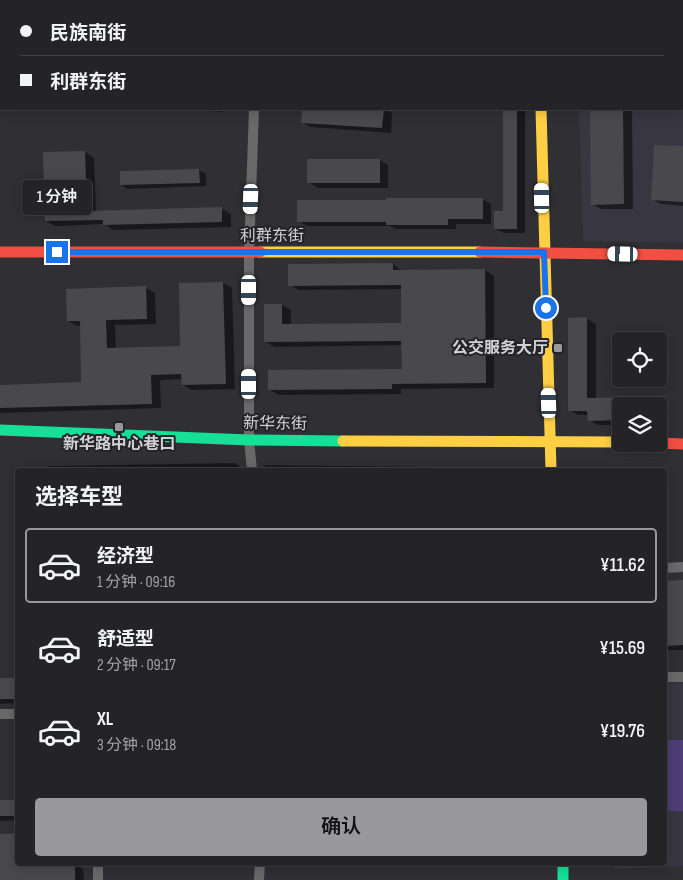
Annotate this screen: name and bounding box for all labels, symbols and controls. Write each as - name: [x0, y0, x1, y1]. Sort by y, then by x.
- text: 民族南街: [50, 22, 126, 45]
- text: 利群东街: [50, 71, 126, 94]
- callout: 1 分钟: [22, 180, 92, 214]
- car: [534, 183, 549, 213]
- car: [242, 184, 259, 214]
- text: 1 分钟: [37, 188, 77, 207]
- street label: 利群东街: [240, 227, 304, 246]
- route end: [46, 241, 68, 263]
- car: [607, 246, 638, 262]
- car: [241, 275, 256, 305]
- route start: [535, 297, 557, 319]
- map controls: [612, 332, 667, 452]
- button: locate: [612, 332, 667, 387]
- place label: 公交服务大厅: [452, 338, 548, 358]
- marker: 公交服务大厅: [552, 342, 564, 354]
- car: [241, 369, 256, 399]
- car: [540, 388, 557, 418]
- button: layers: [612, 397, 667, 452]
- street label: 新华东街: [243, 414, 307, 434]
- marker: 新华路中心巷口: [113, 421, 125, 433]
- place label: 新华路中心巷口: [63, 434, 175, 454]
- text: 选择车型: [35, 484, 123, 511]
- icon: car: [37, 543, 82, 588]
- text: 经济型: [97, 545, 154, 568]
- text: ¥11.62: [600, 554, 645, 577]
- text: 1 分钟 · 09:16: [97, 573, 175, 592]
- icon: car: [37, 626, 82, 671]
- text: 舒适型: [97, 628, 154, 651]
- text: ¥15.69: [599, 637, 645, 660]
- text: 2 分钟 · 09:17: [97, 656, 176, 675]
- text: XL: [97, 708, 113, 731]
- icon: car: [37, 709, 82, 754]
- text: ¥19.76: [600, 720, 645, 743]
- text: 3 分钟 · 09:18: [97, 736, 176, 755]
- button: 确认: [35, 798, 647, 856]

